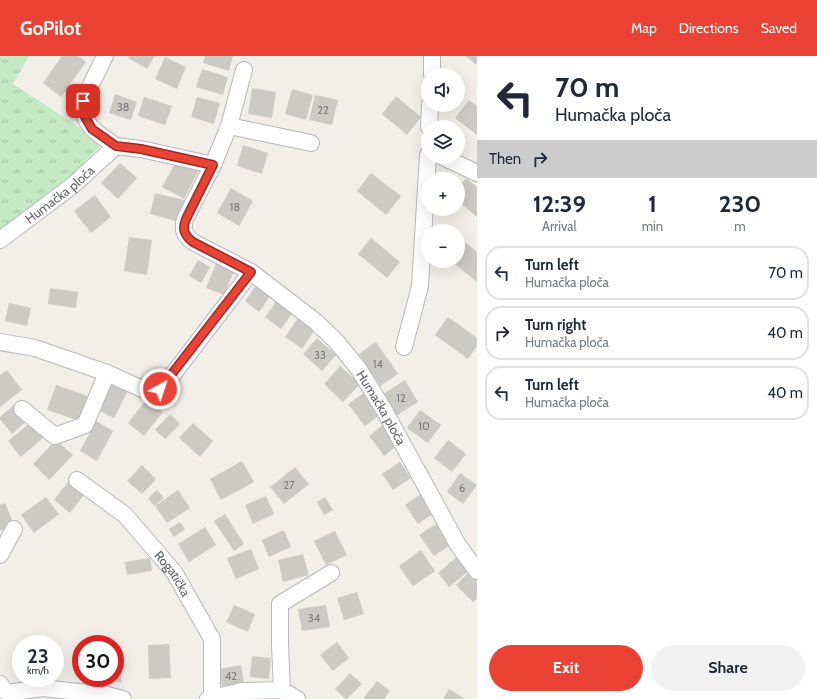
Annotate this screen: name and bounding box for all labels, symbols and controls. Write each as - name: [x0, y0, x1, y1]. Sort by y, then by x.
- text: GoPilot: [20, 17, 81, 40]
- text: Map: [631, 19, 657, 37]
- text: Directions: [679, 19, 739, 37]
- text: Saved: [761, 19, 797, 37]
- map controls: [421, 68, 465, 268]
- button: sound: [421, 68, 465, 112]
- text: 70 m: [555, 70, 619, 104]
- icon: left: [489, 72, 541, 124]
- pin: [66, 84, 100, 118]
- icon: arrive: [72, 90, 94, 112]
- house number: 38: [117, 100, 129, 114]
- house number: 22: [317, 103, 329, 117]
- text: Humačka ploča: [555, 104, 671, 126]
- button: layers: [421, 120, 465, 164]
- icon: right: [529, 148, 551, 170]
- text: Then: [489, 150, 521, 168]
- street label: Humačka ploča: [22, 161, 98, 227]
- button: +: [421, 172, 465, 216]
- text: 12:39: [533, 189, 586, 218]
- text: 1: [648, 189, 657, 218]
- text: 230: [719, 189, 761, 218]
- house number: 18: [230, 200, 240, 214]
- text: Arrival: [542, 218, 577, 234]
- text: min: [642, 218, 663, 234]
- text: m: [734, 218, 746, 234]
- button: −: [421, 224, 465, 268]
- text: Turn left: [525, 256, 579, 274]
- icon: left: [491, 262, 513, 284]
- text: 70 m: [769, 264, 803, 282]
- text: Humačka ploča: [525, 274, 609, 290]
- text: Turn right: [525, 316, 586, 334]
- icon: right: [491, 322, 513, 344]
- text: 40 m: [767, 324, 803, 342]
- text: Humačka ploča: [525, 334, 609, 350]
- house number: 33: [314, 348, 326, 362]
- house number: 14: [373, 357, 384, 371]
- street label: Humačka ploča: [353, 367, 410, 448]
- position arrow: [139, 368, 181, 410]
- text: Turn left: [525, 376, 579, 394]
- icon: left: [491, 382, 513, 404]
- text: 40 m: [767, 384, 803, 402]
- house number: 12: [396, 391, 406, 405]
- text: Humačka ploča: [525, 394, 609, 410]
- house number: 10: [418, 419, 430, 433]
- house number: 27: [283, 478, 295, 492]
- house number: 6: [459, 481, 465, 495]
- street label: Rogatička: [151, 547, 194, 600]
- house number: 34: [308, 611, 321, 625]
- speed limit sign: 30: [72, 635, 124, 687]
- text: 23: [27, 644, 49, 668]
- button: Exit: [489, 645, 643, 691]
- button: Share: [651, 645, 805, 691]
- text: km/h: [27, 664, 49, 677]
- house number: 42: [225, 669, 237, 683]

